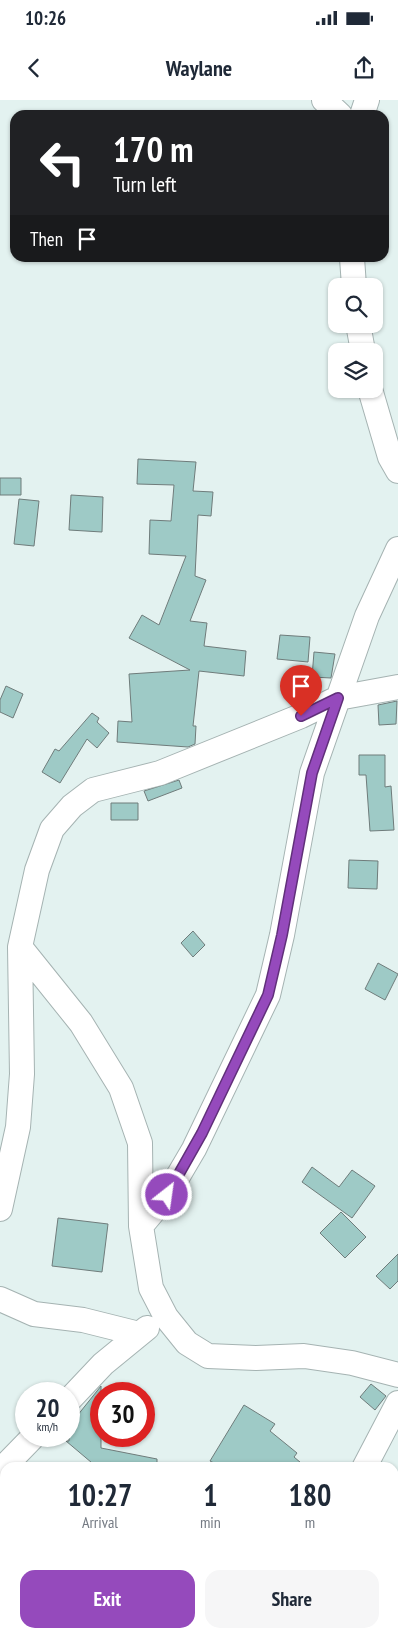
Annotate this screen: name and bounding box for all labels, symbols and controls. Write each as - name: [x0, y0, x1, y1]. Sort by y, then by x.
- text: 10:26: [25, 6, 66, 30]
- icon: back: [20, 54, 48, 82]
- text: Waylane: [166, 54, 232, 82]
- icon: share: [350, 54, 378, 82]
- text: 170 m: [113, 126, 194, 172]
- icon: left: [30, 130, 95, 195]
- text: Turn left: [113, 170, 177, 198]
- icon: arrive: [73, 225, 101, 253]
- text: Then: [30, 227, 63, 251]
- map controls: [328, 278, 383, 398]
- button: search: [328, 278, 383, 333]
- button: layers: [328, 343, 383, 398]
- pin: [280, 665, 322, 716]
- icon: arrive: [287, 672, 315, 700]
- position arrow: [140, 1168, 192, 1220]
- speed limit sign: 30: [90, 1382, 155, 1447]
- text: 20: [36, 1392, 59, 1424]
- text: km/h: [37, 1419, 58, 1434]
- text: 10:27: [68, 1475, 132, 1514]
- text: 1: [203, 1475, 218, 1514]
- text: 180: [288, 1475, 331, 1514]
- text: Arrival: [82, 1512, 118, 1532]
- text: min: [200, 1512, 221, 1532]
- text: m: [305, 1512, 315, 1532]
- button: Exit: [20, 1570, 195, 1628]
- button: Share: [205, 1570, 379, 1628]

